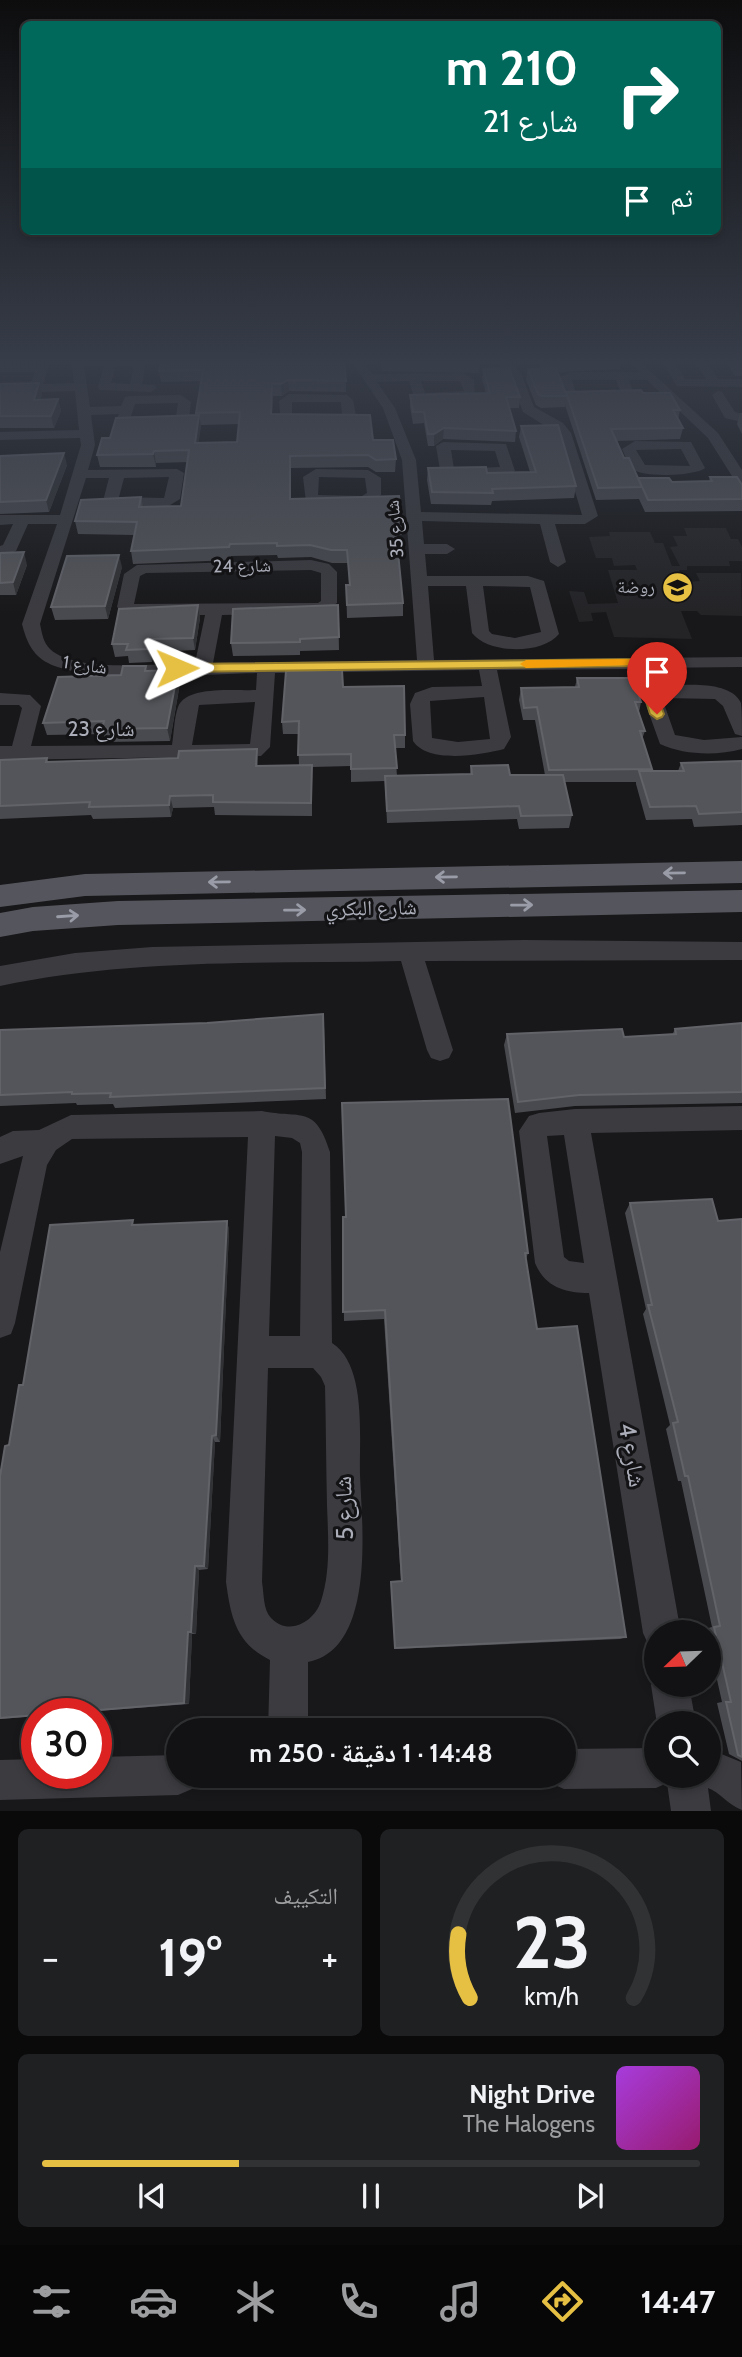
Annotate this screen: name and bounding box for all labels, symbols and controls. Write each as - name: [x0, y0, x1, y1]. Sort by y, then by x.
- text: 210 m: [446, 38, 578, 97]
- icon: right: [602, 49, 693, 140]
- text: شارع 21: [483, 101, 578, 140]
- icon: arrive: [618, 182, 656, 220]
- text: ثم: [670, 182, 693, 214]
- street label: شارع 35: [382, 499, 408, 559]
- street label: شارع 24: [213, 554, 271, 578]
- school or university icon: روضة: [661, 570, 695, 604]
- place label: روضة: [617, 576, 655, 598]
- position arrow: [140, 631, 214, 705]
- pin: [627, 642, 687, 714]
- street label: شارع 1: [62, 651, 108, 679]
- icon: arrive: [638, 653, 676, 691]
- street label: شارع 23: [67, 716, 135, 742]
- one-way arrow: [663, 866, 686, 880]
- one-way arrow: [435, 870, 458, 884]
- one-way arrow: [208, 875, 231, 889]
- street label: شارع البكري: [325, 894, 417, 925]
- one-way arrow: [511, 899, 534, 912]
- one-way arrow: [283, 903, 306, 916]
- one-way arrow: [56, 909, 78, 922]
- street label: شارع 4: [612, 1420, 652, 1490]
- street label: شارع 5: [328, 1475, 360, 1541]
- north arrow: [644, 1620, 721, 1698]
- map controls: [644, 1620, 721, 1788]
- speed limit sign: 30: [21, 1698, 112, 1789]
- button: search: [644, 1711, 721, 1788]
- text: 14:48 · 1 دقيقة · 250 m: [249, 1737, 493, 1769]
- text: التكييف: [273, 1882, 338, 1910]
- text: 23: [513, 1899, 591, 1987]
- text: 19°: [158, 1926, 222, 1989]
- text: −: [42, 1934, 59, 1981]
- text: +: [321, 1934, 338, 1981]
- text: km/h: [525, 1981, 579, 2011]
- text: Night Drive: [469, 2078, 595, 2110]
- text: The Halogens: [463, 2110, 595, 2138]
- icon: previous: [133, 2177, 171, 2215]
- icon: pause: [352, 2177, 390, 2215]
- icon: next: [571, 2177, 609, 2215]
- icon: filters: [27, 2277, 76, 2326]
- icon: car: [129, 2277, 178, 2326]
- icon: climate: [231, 2277, 280, 2326]
- icon: phone: [334, 2277, 383, 2326]
- icon: music: [436, 2277, 485, 2326]
- icon: directions: [538, 2277, 587, 2326]
- text: 14:47: [640, 2282, 715, 2321]

